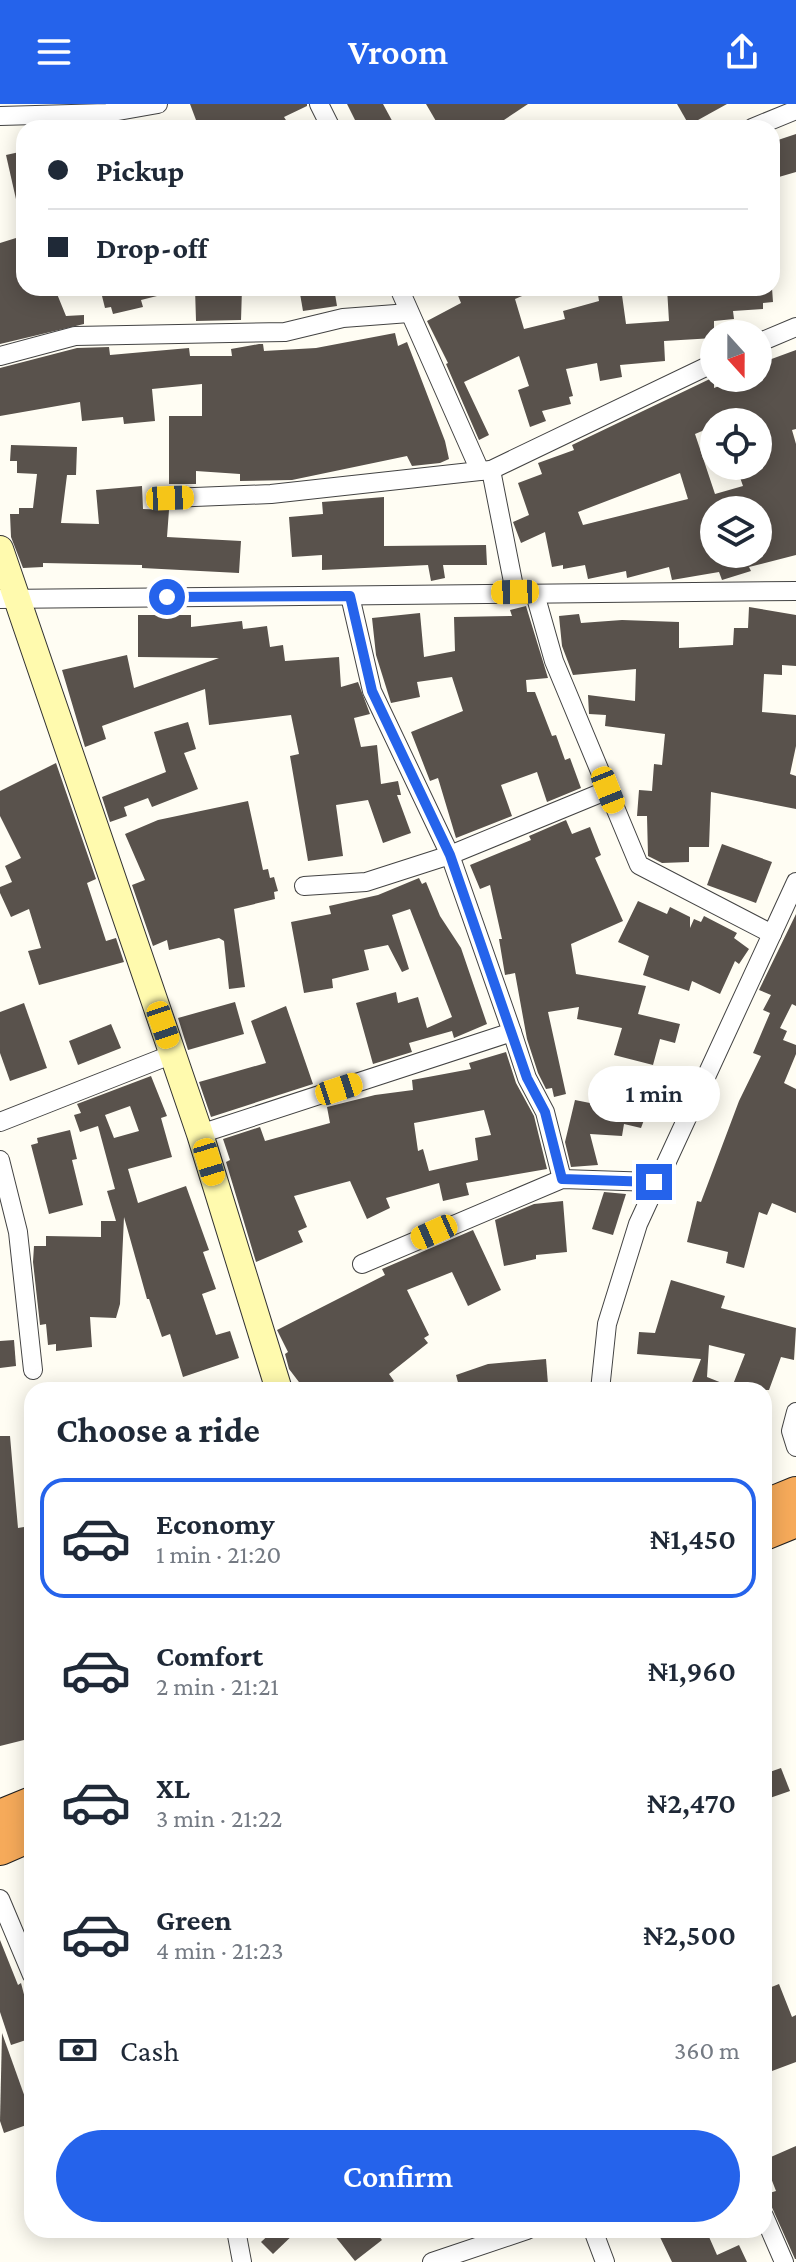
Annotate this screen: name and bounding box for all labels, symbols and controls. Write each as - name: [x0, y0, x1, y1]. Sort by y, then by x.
- icon: menu: [32, 30, 76, 74]
- icon: share: [720, 30, 764, 74]
- text: Vroom: [348, 32, 448, 72]
- text: Pickup: [96, 154, 184, 187]
- text: Drop-off: [96, 231, 207, 264]
- north arrow: [700, 320, 772, 392]
- map controls: [700, 320, 772, 568]
- button: locate: [700, 408, 772, 480]
- car: [146, 485, 194, 511]
- button: layers: [700, 496, 772, 568]
- route start: [149, 579, 185, 615]
- car: [491, 580, 539, 604]
- car: [588, 763, 628, 817]
- car: [144, 998, 182, 1052]
- callout: 1 min: [588, 1066, 720, 1122]
- car: [312, 1070, 366, 1108]
- text: 1 min: [625, 1079, 683, 1108]
- car: [191, 1136, 227, 1188]
- route end: [636, 1164, 672, 1200]
- car: [407, 1211, 461, 1253]
- text: Choose a ride: [56, 1410, 260, 1450]
- icon: car: [60, 1502, 132, 1574]
- text: Economy: [156, 1507, 275, 1540]
- text: ₦1,450: [650, 1522, 736, 1555]
- text: 1 min · 21:20: [156, 1540, 281, 1569]
- icon: car: [60, 1634, 132, 1706]
- text: Comfort: [156, 1639, 263, 1672]
- text: ₦1,960: [648, 1654, 736, 1687]
- text: 2 min · 21:21: [156, 1672, 279, 1701]
- icon: car: [60, 1766, 132, 1838]
- text: XL: [156, 1771, 190, 1804]
- text: ₦2,470: [647, 1786, 736, 1819]
- text: 3 min · 21:22: [156, 1804, 283, 1833]
- icon: car: [60, 1898, 132, 1970]
- text: Green: [156, 1903, 232, 1936]
- text: ₦2,500: [643, 1918, 736, 1951]
- text: 4 min · 21:23: [156, 1936, 284, 1965]
- icon: cash: [56, 2028, 100, 2072]
- text: Cash: [120, 2034, 179, 2067]
- text: 360 m: [674, 2036, 740, 2065]
- button: Confirm: [56, 2130, 740, 2222]

